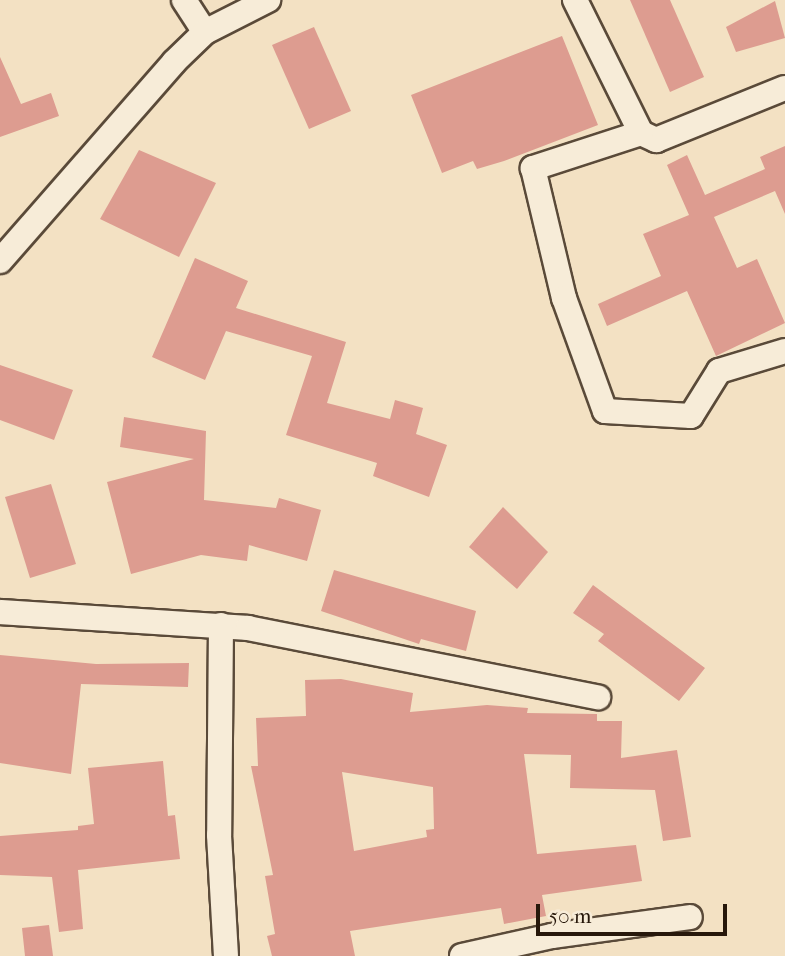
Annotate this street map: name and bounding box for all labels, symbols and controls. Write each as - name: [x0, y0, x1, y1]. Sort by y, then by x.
- scale bar: [540, 890, 731, 934]
- text: 50 m: [549, 904, 592, 928]

